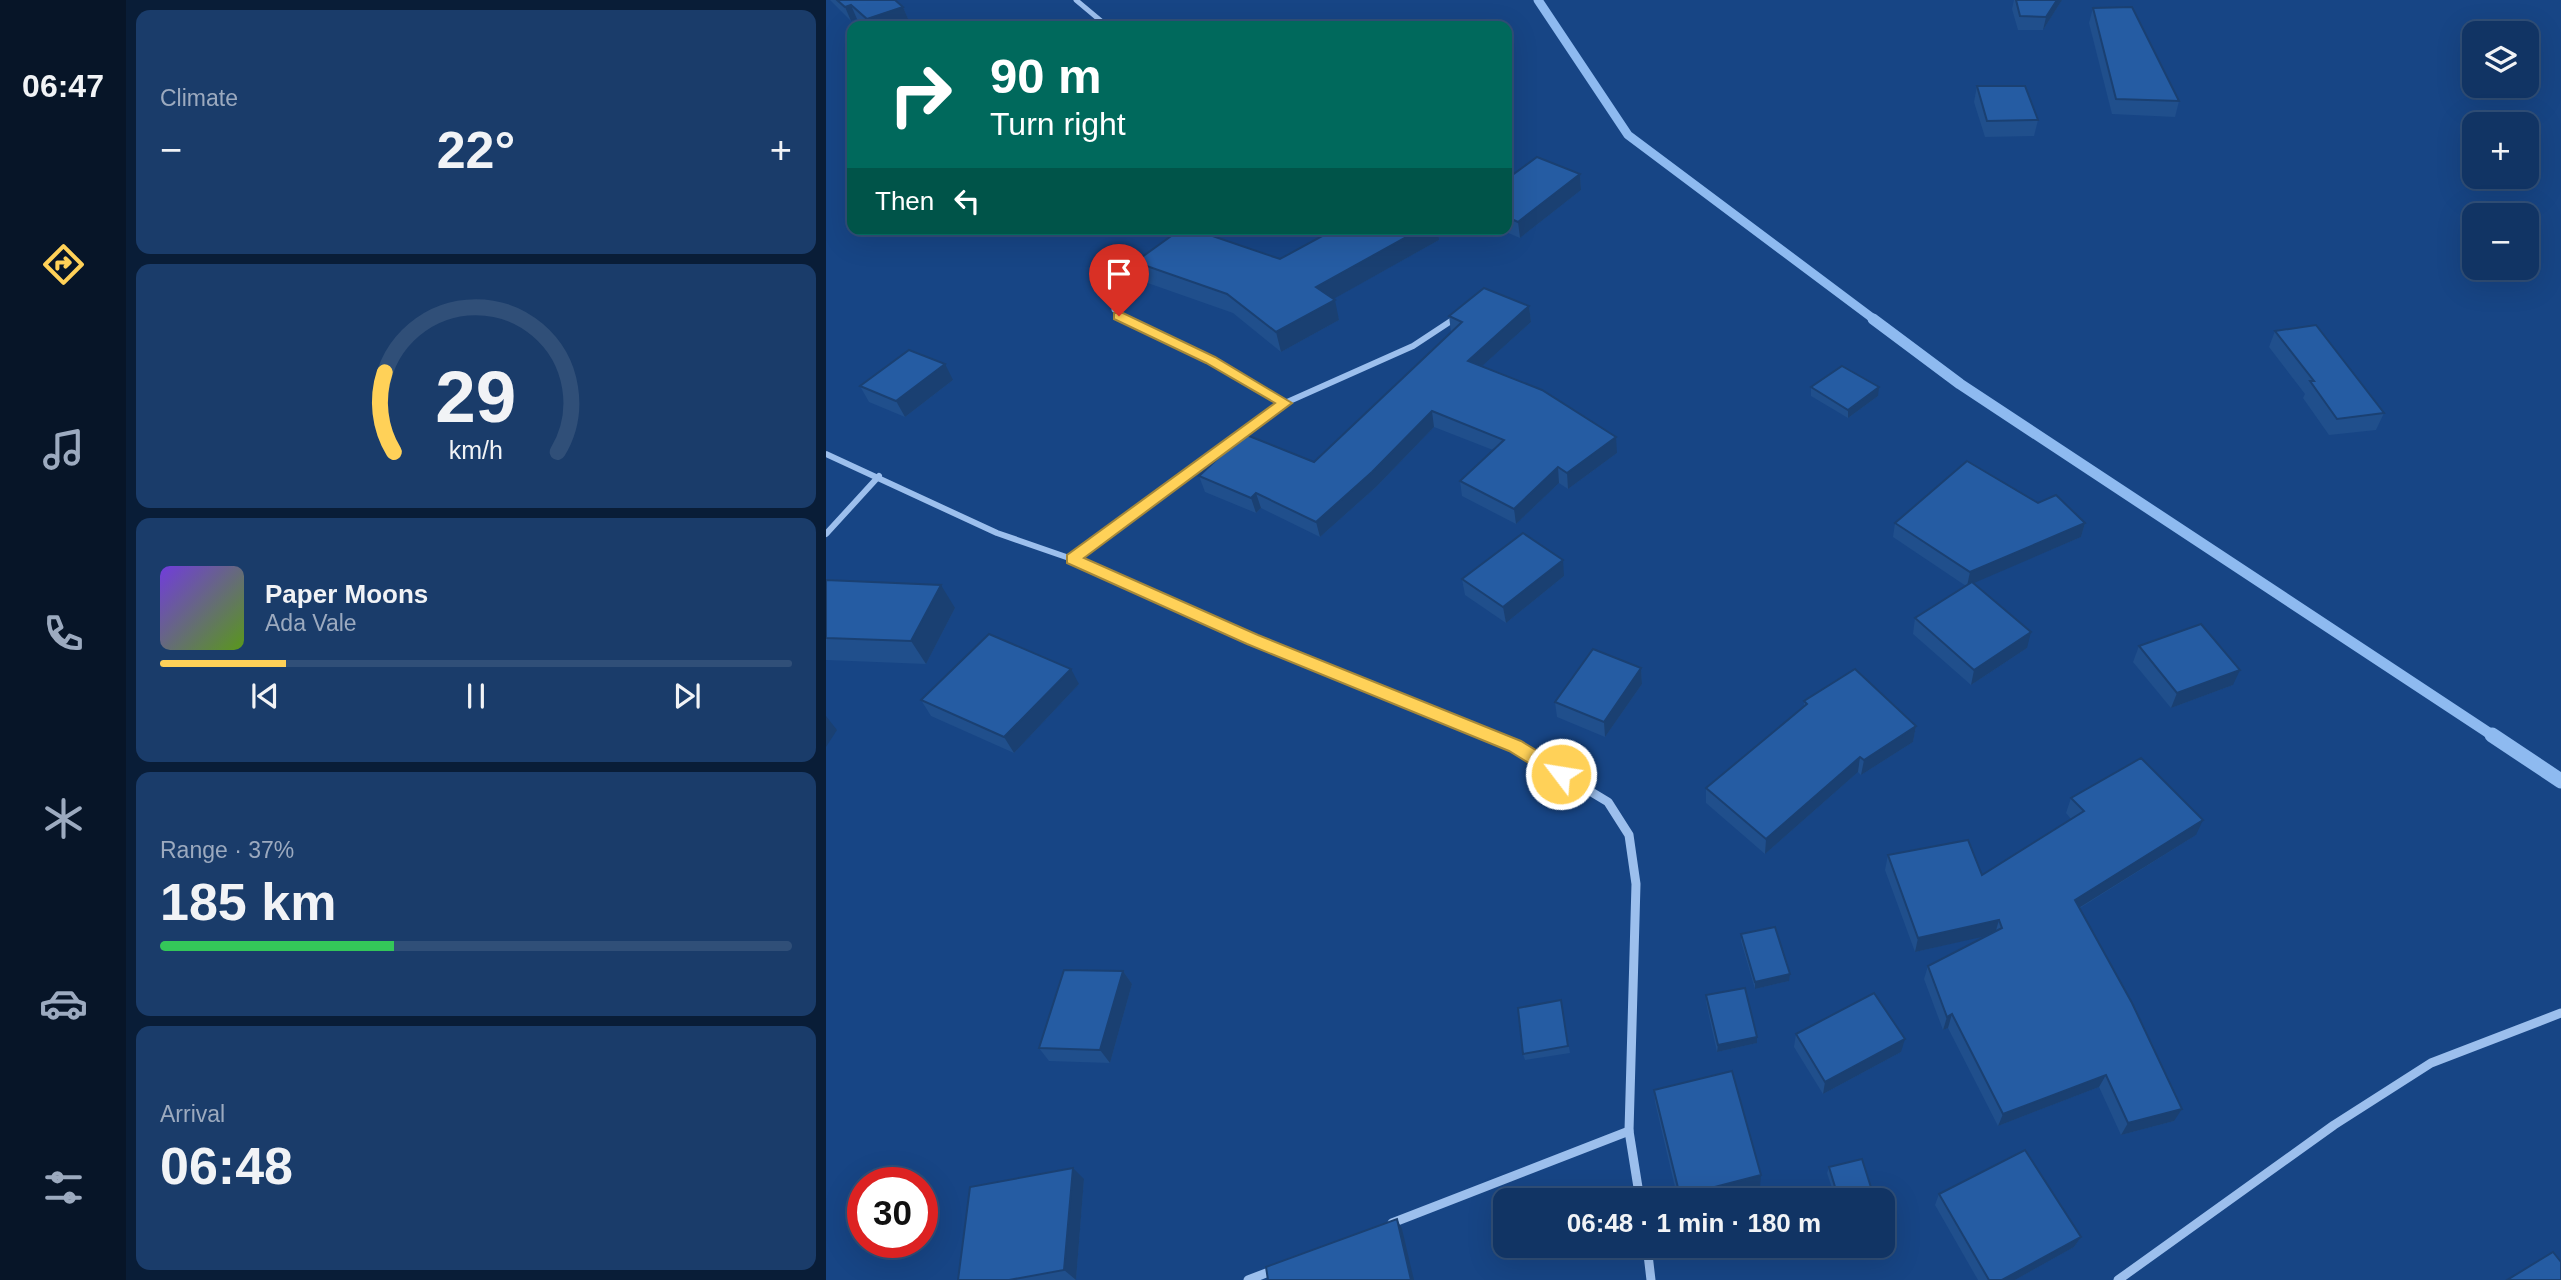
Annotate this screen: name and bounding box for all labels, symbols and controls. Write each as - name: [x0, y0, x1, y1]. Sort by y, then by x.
- map controls: [2462, 21, 2539, 280]
- button: layers: [2462, 21, 2539, 98]
- icon: right: [875, 49, 966, 140]
- text: 90 m: [990, 49, 1102, 103]
- text: 06:47: [22, 68, 104, 104]
- text: Climate: [160, 85, 238, 111]
- text: Turn right: [990, 106, 1126, 142]
- button: +: [2462, 112, 2539, 189]
- text: 22°: [437, 121, 515, 179]
- text: −: [160, 129, 182, 171]
- text: +: [770, 129, 792, 171]
- icon: left: [948, 182, 986, 220]
- text: Then: [875, 186, 934, 216]
- button: −: [2462, 203, 2539, 280]
- icon: directions: [39, 240, 88, 289]
- pin: [1089, 244, 1149, 316]
- icon: arrive: [1100, 255, 1138, 293]
- text: 29: [436, 356, 516, 437]
- icon: music: [39, 425, 88, 474]
- text: km/h: [449, 436, 503, 464]
- text: Paper Moons: [265, 579, 428, 609]
- icon: phone: [39, 609, 88, 658]
- text: Ada Vale: [265, 610, 357, 636]
- icon: previous: [246, 677, 284, 715]
- icon: pause: [457, 677, 495, 715]
- icon: next: [668, 677, 706, 715]
- position arrow: [1524, 737, 1598, 811]
- icon: climate: [39, 794, 88, 843]
- text: Range · 37%: [160, 837, 294, 863]
- text: 185 km: [160, 873, 336, 931]
- icon: car: [39, 979, 88, 1028]
- text: Arrival: [160, 1101, 225, 1127]
- text: 06:48: [160, 1137, 293, 1195]
- icon: filters: [39, 1163, 88, 1212]
- speed limit sign: 30: [847, 1167, 938, 1258]
- text: 06:48 · 1 min · 180 m: [1567, 1208, 1821, 1238]

